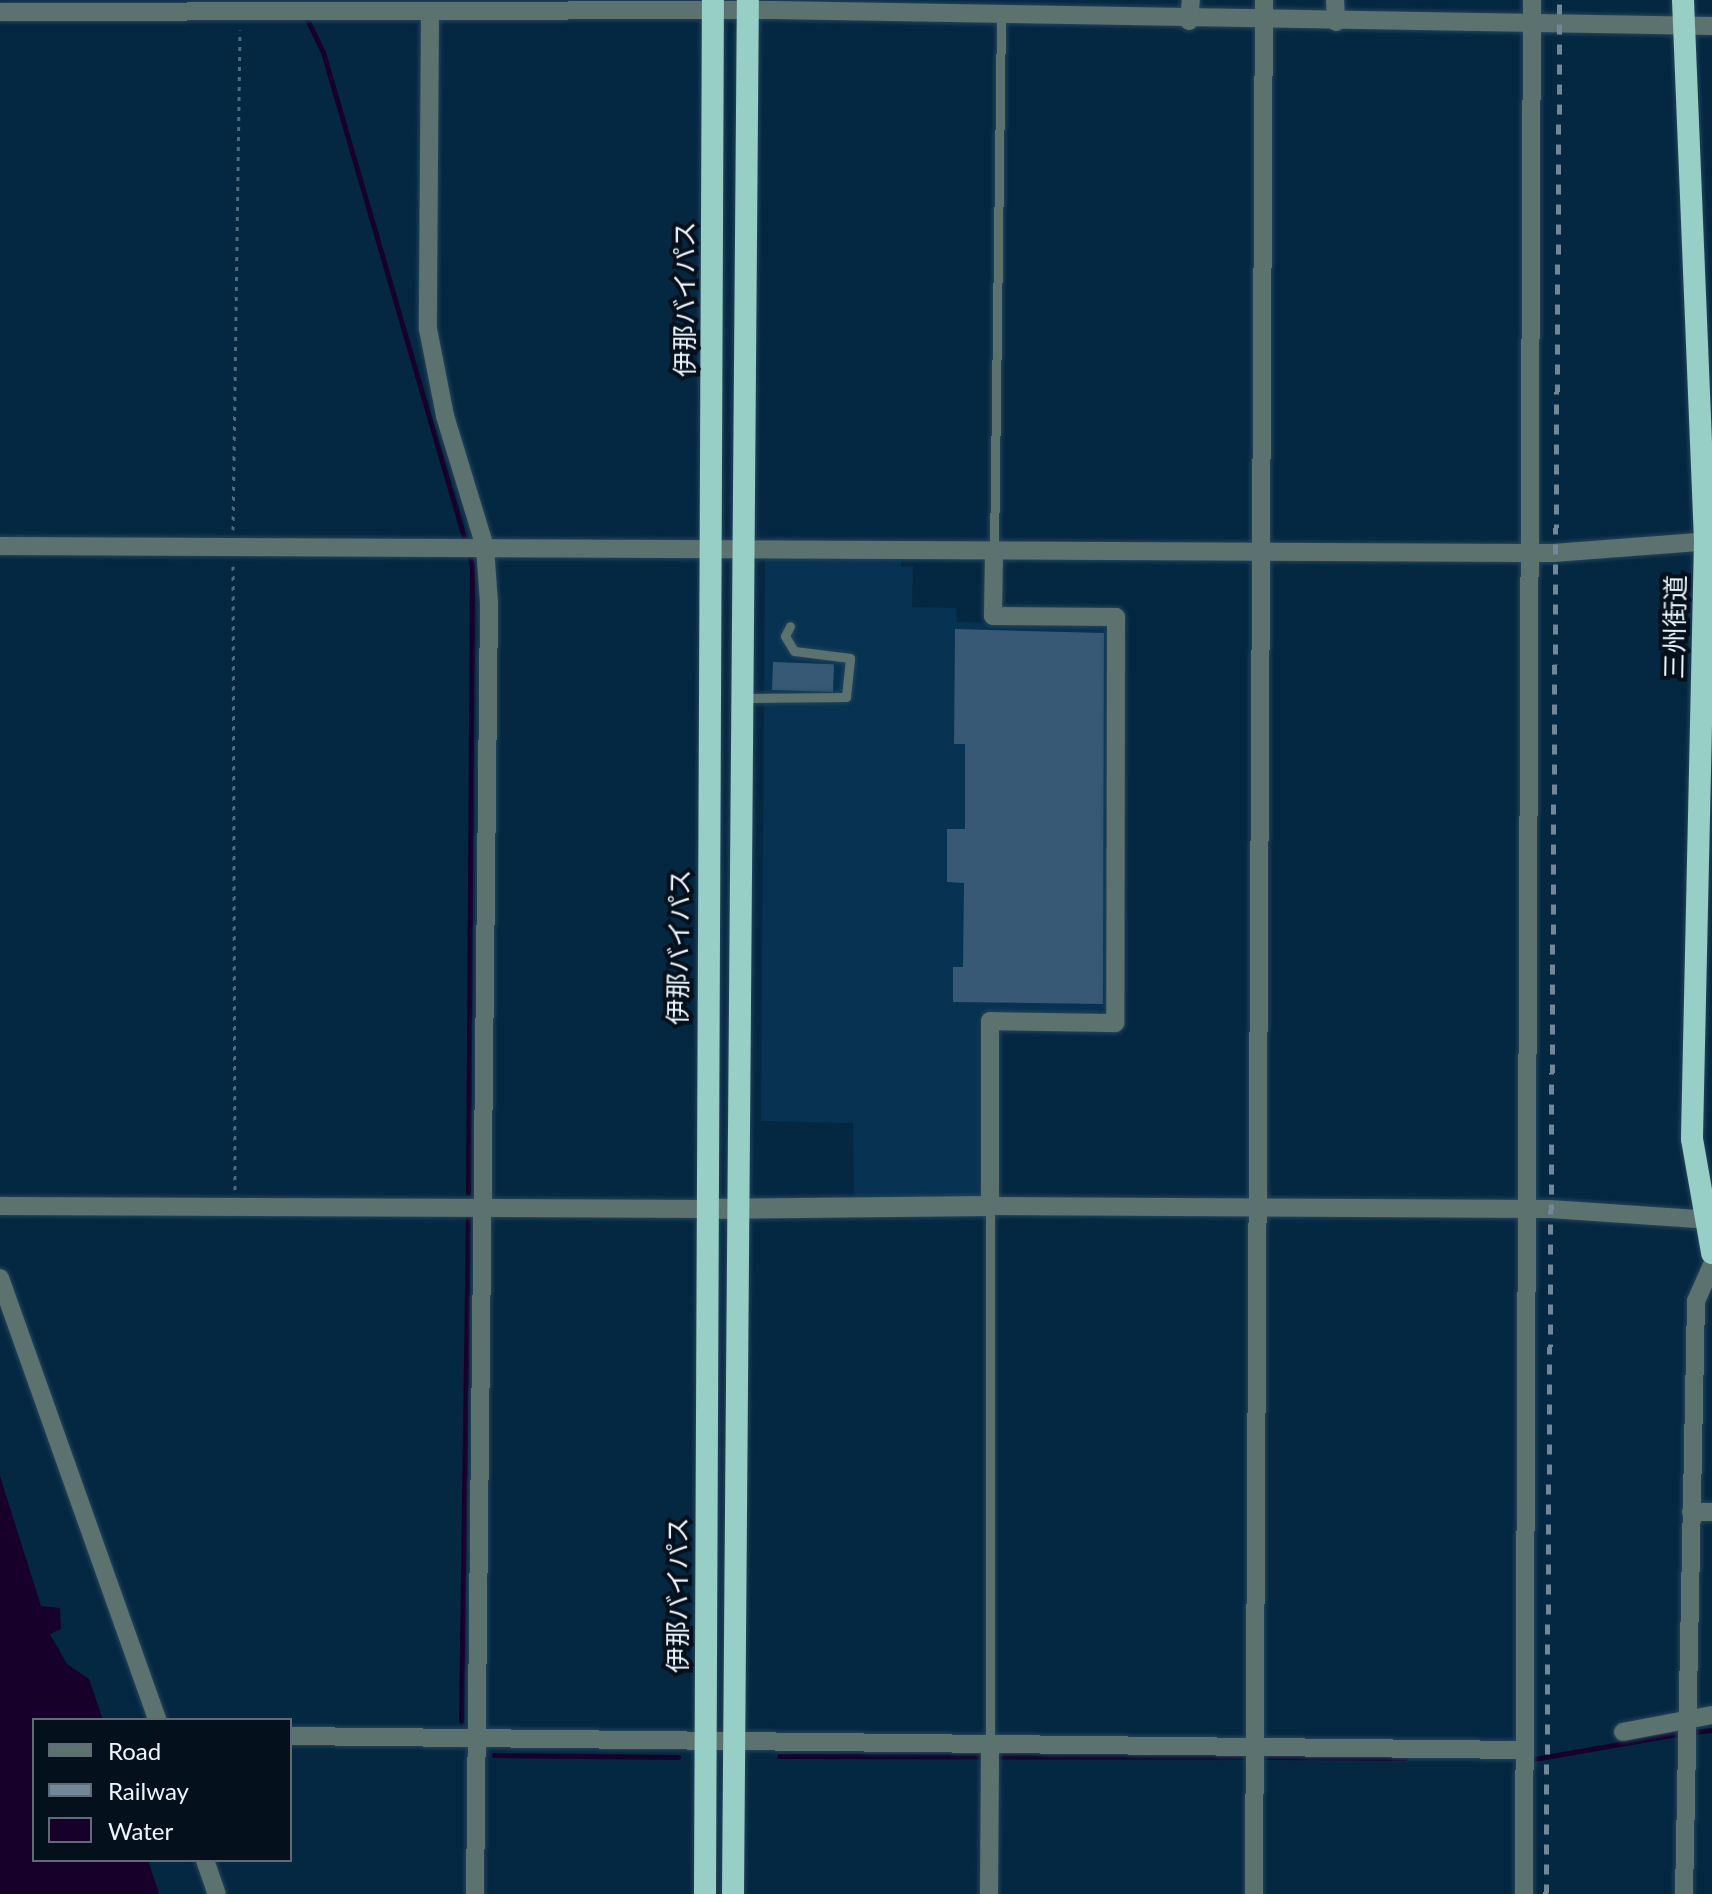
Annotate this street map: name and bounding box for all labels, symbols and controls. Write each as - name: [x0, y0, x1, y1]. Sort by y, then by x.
- street label: 伊那バイパス: [669, 221, 701, 377]
- street label: 三州街道: [1658, 575, 1692, 679]
- street label: 伊那バイパス: [662, 869, 696, 1025]
- street label: 伊那バイパス: [662, 1517, 694, 1673]
- legend: [32, 1718, 292, 1862]
- text: Road: [108, 1736, 161, 1765]
- text: Railway: [108, 1776, 189, 1805]
- text: Water: [108, 1816, 173, 1845]

